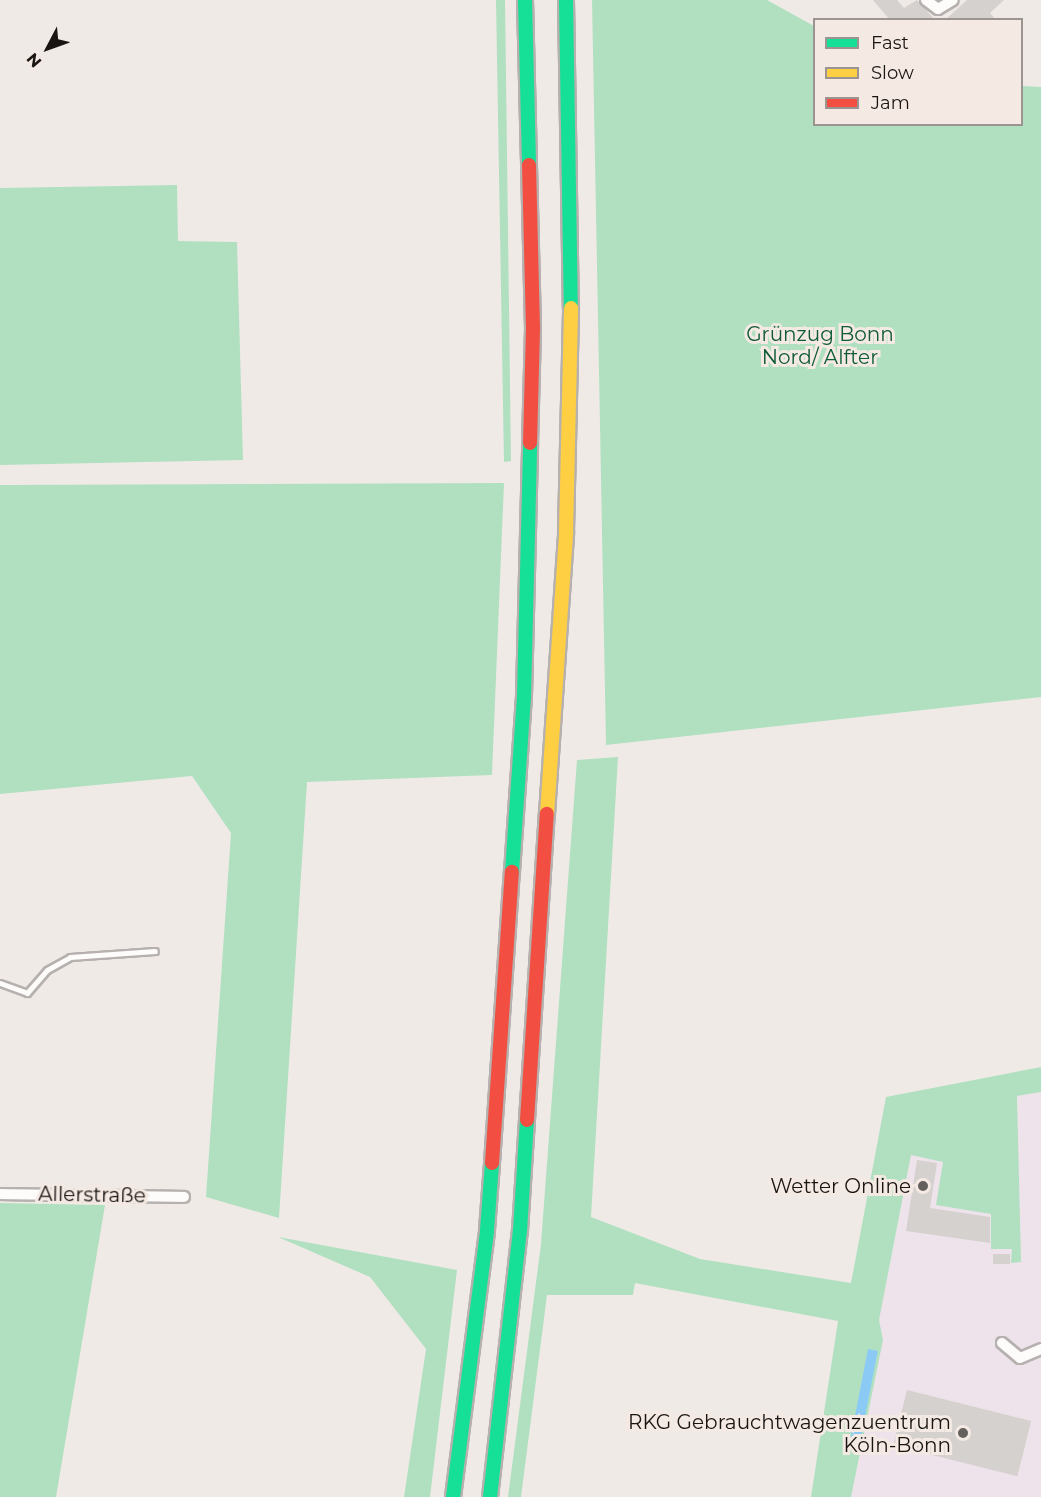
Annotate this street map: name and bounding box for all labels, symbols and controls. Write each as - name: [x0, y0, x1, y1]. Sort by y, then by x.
- north arrow: [18, 18, 78, 78]
- legend: [813, 18, 1023, 126]
- text: Fast: [871, 32, 909, 54]
- text: N: [23, 49, 45, 71]
- text: Slow: [871, 62, 914, 84]
- text: Jam: [871, 92, 910, 114]
- park label: Grünzug Bonn Nord/ Alfter: [746, 323, 894, 370]
- place label: Wetter Online: [770, 1174, 911, 1198]
- marker: Wetter Online: [916, 1179, 930, 1193]
- street label: Allerstraße: [38, 1182, 146, 1208]
- place label: RKG Gebrauchtwagenzuentrum Köln-Bonn: [628, 1410, 951, 1457]
- marker: RKG Gebrauchtwagenzuentrum Köln-Bonn: [956, 1426, 970, 1440]

